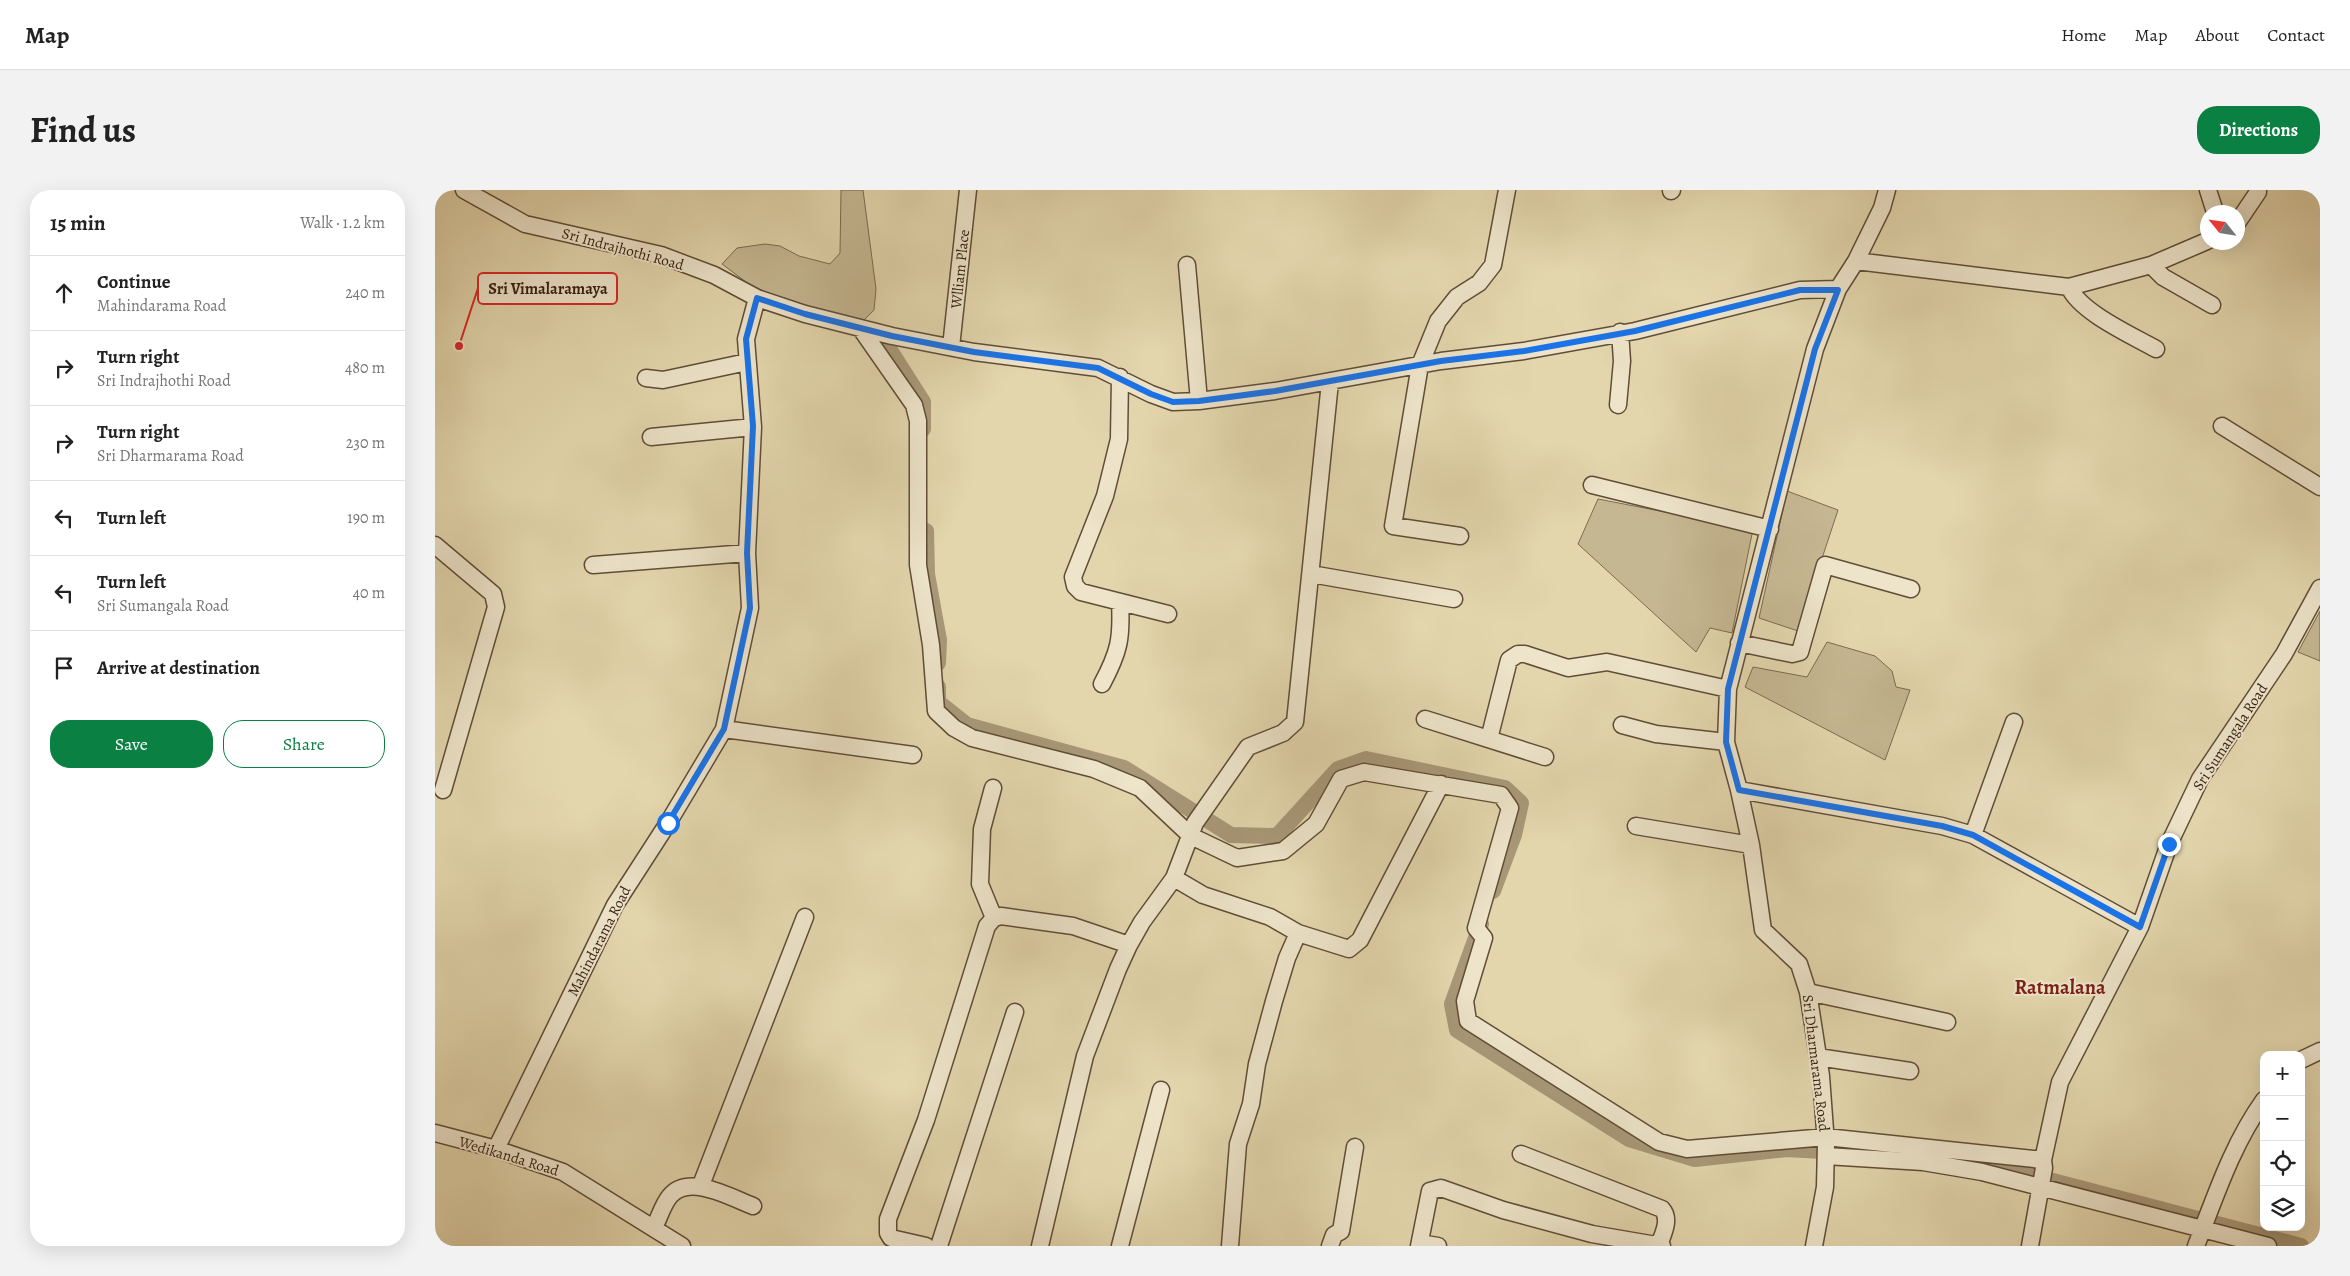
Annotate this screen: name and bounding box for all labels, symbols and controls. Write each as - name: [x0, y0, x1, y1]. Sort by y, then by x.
- text: Map: [25, 19, 69, 51]
- text: Home: [2061, 23, 2106, 47]
- text: Map: [2134, 23, 2167, 47]
- text: About: [2195, 23, 2239, 47]
- text: Contact: [2267, 23, 2325, 47]
- text: Find us: [30, 106, 136, 154]
- button: Directions: [2197, 106, 2320, 154]
- north arrow: [2200, 205, 2245, 250]
- text: 15 min: [50, 209, 106, 237]
- text: Walk · 1.2 km: [300, 212, 385, 234]
- street label: Sri Indrajhothi Road: [560, 223, 687, 275]
- street label: Wlliam Place: [946, 228, 974, 311]
- text: Continue: [97, 269, 171, 295]
- callout: Sri Vimalaramaya: [478, 273, 617, 304]
- text: Sri Vimalaramaya: [488, 278, 608, 300]
- icon: ahead: [50, 279, 78, 307]
- text: 240 m: [345, 282, 385, 304]
- text: Mahindarama Road: [97, 295, 226, 317]
- text: Turn right: [97, 344, 179, 370]
- icon: right: [50, 354, 78, 382]
- text: 480 m: [345, 357, 385, 379]
- text: Sri Indrajhothi Road: [97, 370, 231, 392]
- text: Turn right: [97, 419, 179, 445]
- icon: right: [50, 429, 78, 457]
- text: 230 m: [346, 432, 385, 454]
- text: Sri Dharmarama Road: [97, 445, 244, 467]
- icon: left: [50, 504, 78, 532]
- text: Turn left: [97, 505, 166, 531]
- text: 190 m: [347, 507, 385, 529]
- text: Turn left: [97, 569, 166, 595]
- icon: left: [50, 579, 78, 607]
- text: 40 m: [353, 582, 385, 604]
- text: Sri Sumangala Road: [97, 595, 229, 617]
- icon: arrive: [50, 654, 78, 682]
- text: Arrive at destination: [97, 655, 260, 681]
- street label: Sri Sumangala Road: [2188, 679, 2273, 794]
- button: Save: [50, 720, 213, 768]
- button: Share: [223, 720, 385, 768]
- route start: [657, 812, 680, 835]
- route end: [2158, 833, 2181, 856]
- street label: Mahindarama Road: [563, 882, 636, 1000]
- district label: Ratmalana: [2014, 974, 2106, 1001]
- street label: Sri Dharmarama Road: [1798, 993, 1834, 1134]
- map controls: [2260, 1051, 2305, 1231]
- button: +: [2260, 1051, 2305, 1096]
- button: −: [2260, 1096, 2305, 1141]
- street label: Wedikanda Road: [456, 1131, 562, 1181]
- button: locate: [2260, 1141, 2305, 1186]
- button: layers: [2260, 1186, 2305, 1231]

